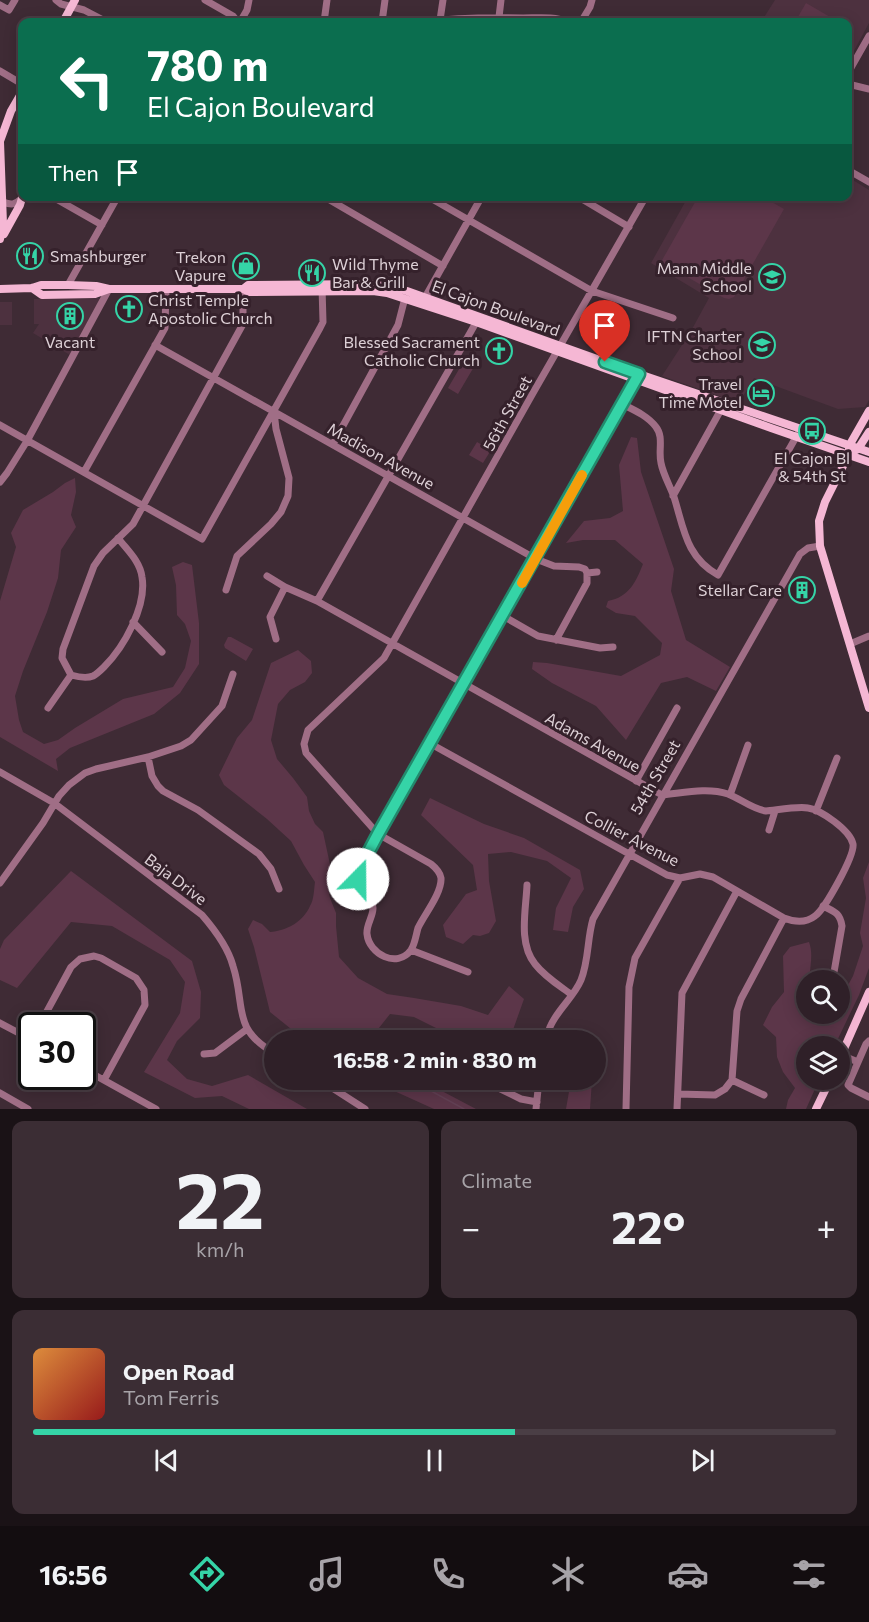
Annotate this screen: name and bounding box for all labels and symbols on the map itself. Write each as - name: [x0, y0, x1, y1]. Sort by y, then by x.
- restaurant icon: Smashburger: [15, 241, 45, 271]
- place label: Smashburger: [50, 246, 147, 265]
- place label: Trekon Vapure: [175, 247, 226, 284]
- shop icon: Trekon Vapure: [231, 251, 261, 281]
- place label: Wild Thyme Bar & Grill: [332, 254, 419, 291]
- restaurant icon: Wild Thyme Bar & Grill: [297, 258, 327, 288]
- place label: Mann Middle School: [657, 258, 752, 295]
- school or university icon: Mann Middle School: [757, 262, 787, 292]
- street label: El Cajon Boulevard: [430, 276, 563, 339]
- place label: Christ Temple Apostolic Church: [148, 290, 273, 327]
- church icon: Christ Temple Apostolic Church: [114, 294, 144, 324]
- pin: [579, 300, 630, 362]
- building icon: Vacant: [55, 301, 85, 331]
- place label: IFTN Charter School: [647, 326, 743, 363]
- school or university icon: IFTN Charter School: [747, 330, 777, 360]
- place label: Vacant: [45, 332, 96, 351]
- place label: Blessed Sacrament Catholic Church: [343, 332, 480, 369]
- church icon: Blessed Sacrament Catholic Church: [484, 336, 514, 366]
- street label: 56th Street: [478, 372, 535, 454]
- place label: Travel Time Motel: [659, 374, 742, 411]
- hotel icon: Travel Time Motel: [746, 378, 776, 408]
- bus stop icon: El Cajon Bl & 54th St: [797, 416, 827, 446]
- street label: Madison Avenue: [324, 418, 438, 493]
- place label: El Cajon Bl & 54th St: [774, 448, 850, 485]
- building icon: Stellar Care: [787, 575, 817, 605]
- place label: Stellar Care: [698, 580, 782, 599]
- street label: Adams Avenue: [542, 708, 644, 776]
- street label: 54th Street: [626, 736, 684, 817]
- street label: Collier Avenue: [582, 805, 683, 870]
- position arrow: [326, 847, 390, 911]
- street label: Baja Drive: [141, 849, 211, 908]
- speed limit sign: 30: [18, 1012, 96, 1090]

